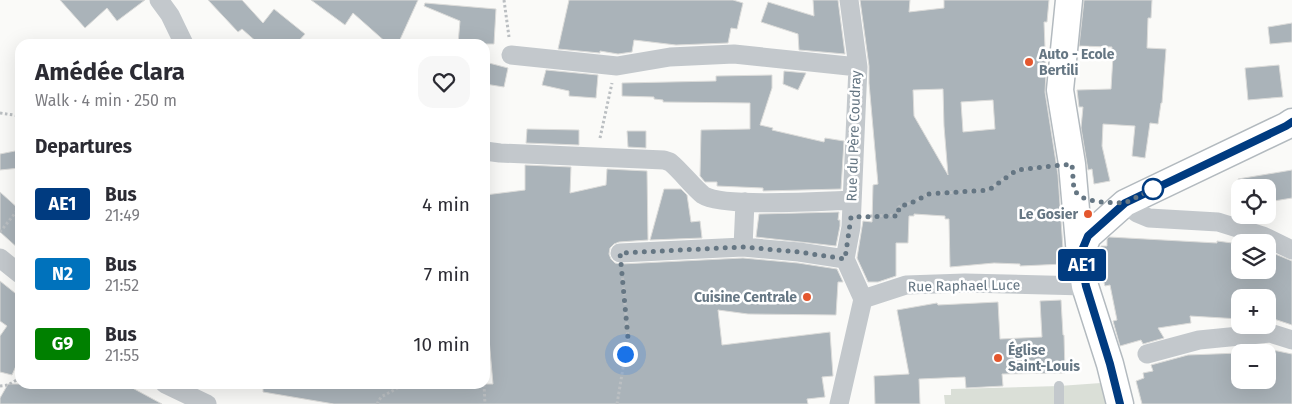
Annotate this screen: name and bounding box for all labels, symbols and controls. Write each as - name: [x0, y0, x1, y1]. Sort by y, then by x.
- place label: Auto - Ecole Bertili: [1038, 46, 1115, 79]
- button: heart: [418, 56, 470, 108]
- marker: Auto - Ecole Bertili: [1023, 56, 1035, 68]
- text: Amédée Clara: [35, 58, 185, 86]
- street label: Rue du Père Coudray: [843, 70, 865, 202]
- text: Walk · 4 min · 250 m: [35, 91, 177, 110]
- text: Departures: [35, 135, 132, 158]
- unlabelled marker: [1142, 178, 1164, 200]
- map controls: [1231, 179, 1276, 389]
- button: locate: [1231, 179, 1276, 224]
- text: Bus: [105, 183, 137, 206]
- text: AE1: [49, 193, 76, 215]
- text: 4 min: [422, 193, 470, 216]
- text: 21:49: [105, 206, 140, 225]
- place label: Le Gosier: [1019, 206, 1078, 223]
- marker: Le Gosier: [1082, 208, 1094, 220]
- button: layers: [1231, 234, 1276, 279]
- line badge: AE1: [1053, 249, 1111, 281]
- text: Bus: [105, 253, 137, 276]
- text: AE1: [1068, 254, 1096, 276]
- text: N2: [52, 263, 73, 285]
- text: 7 min: [424, 263, 470, 286]
- text: 21:52: [105, 276, 139, 295]
- street label: Rue Raphael Luce: [908, 277, 1020, 295]
- place label: Cuisine Centrale: [694, 289, 797, 306]
- button: +: [1231, 289, 1276, 334]
- marker: Cuisine Centrale: [801, 291, 813, 303]
- text: Bus: [105, 323, 137, 346]
- text: G9: [52, 333, 73, 355]
- text: 10 min: [413, 333, 470, 356]
- place label: Église Saint-Louis: [1008, 341, 1080, 375]
- your location: [613, 342, 638, 367]
- button: −: [1231, 344, 1276, 389]
- text: 21:55: [105, 346, 139, 365]
- marker: Église Saint-Louis: [992, 352, 1004, 364]

